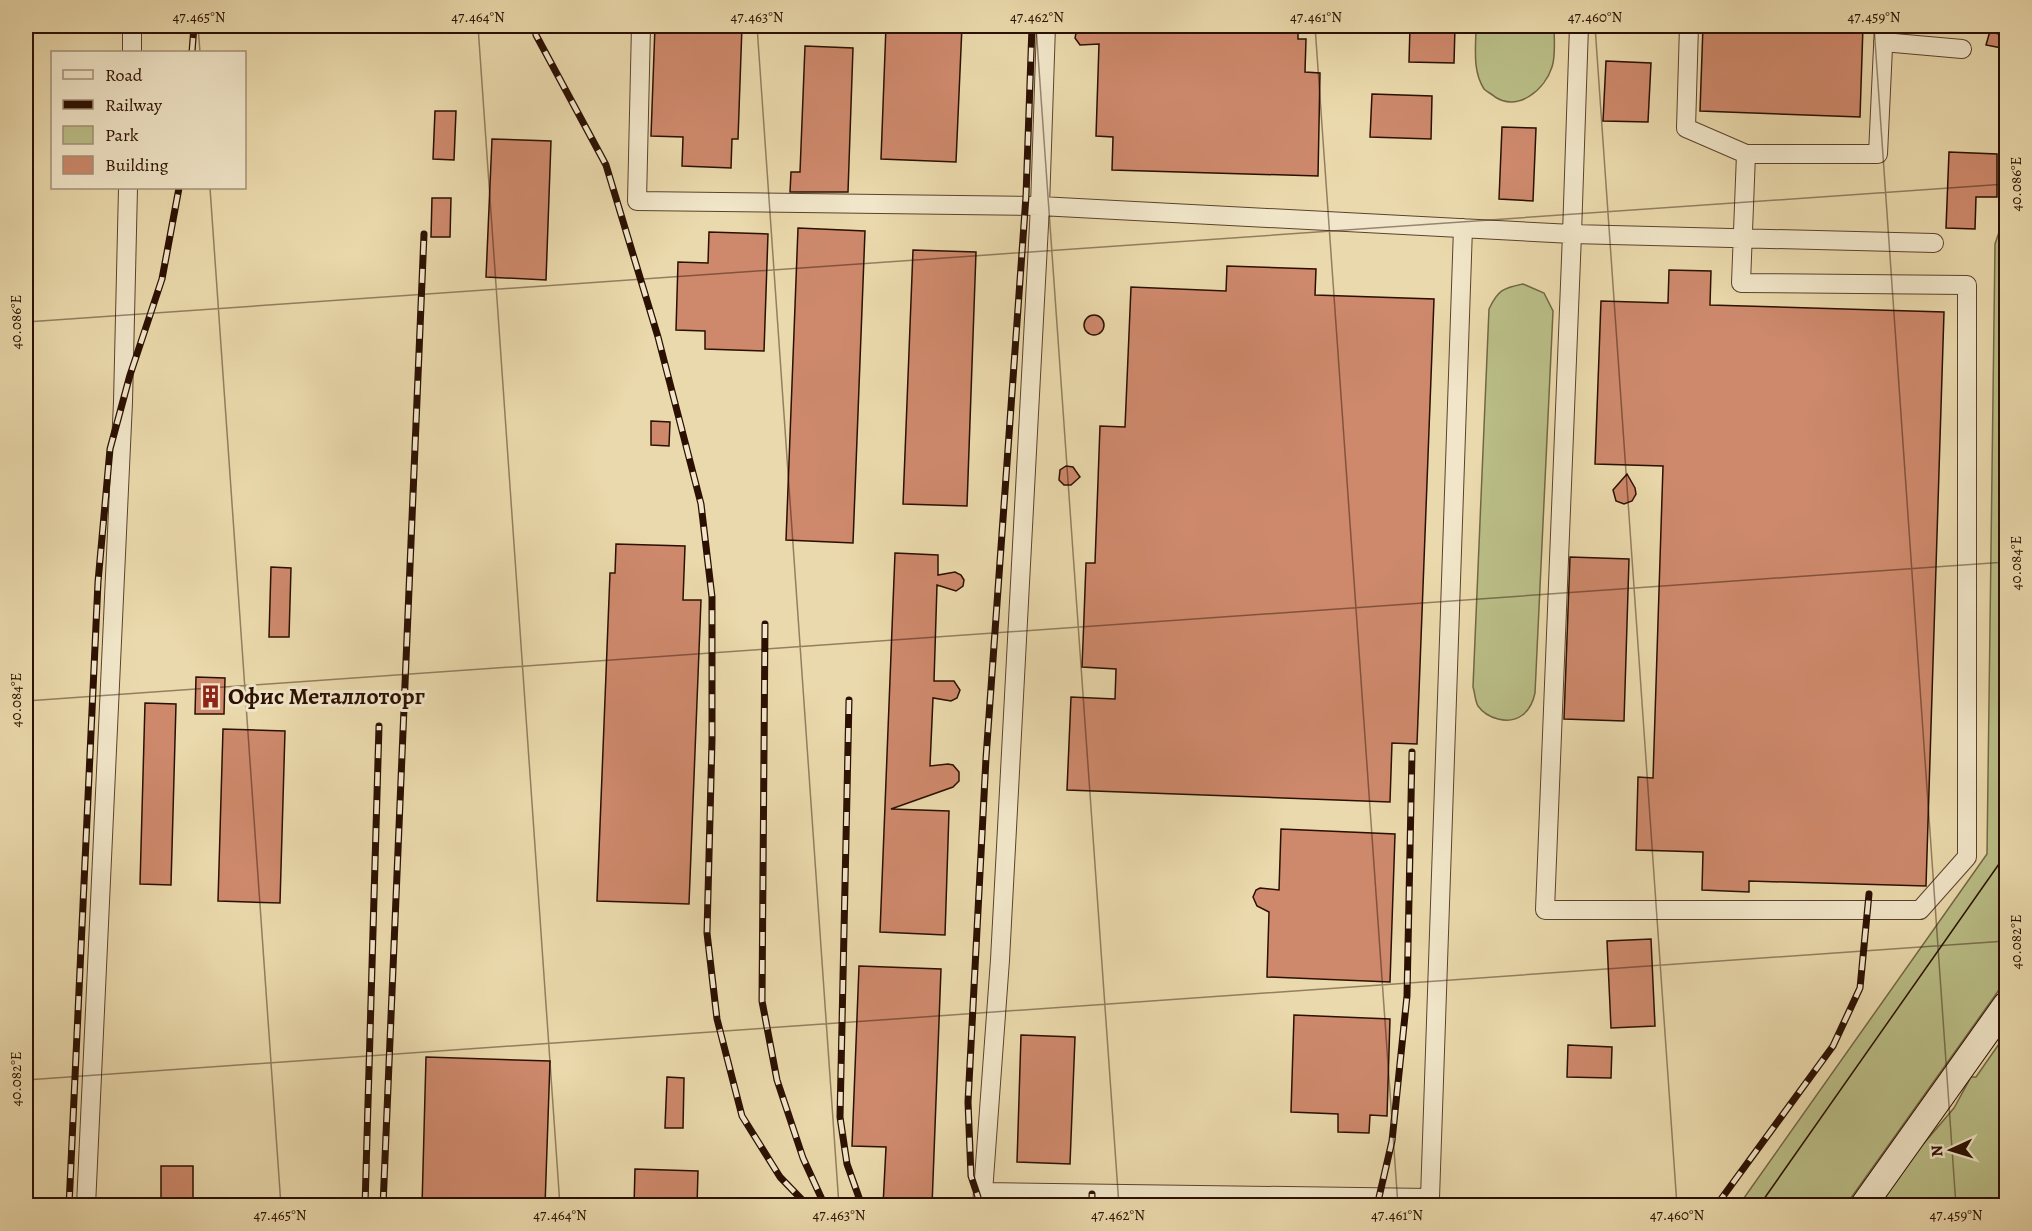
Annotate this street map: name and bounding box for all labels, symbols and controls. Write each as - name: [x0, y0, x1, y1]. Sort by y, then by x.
- text: 47.465°N: [172, 7, 226, 27]
- text: 47.464°N: [451, 7, 505, 27]
- text: 47.463°N: [731, 7, 784, 27]
- text: 47.462°N: [1010, 7, 1064, 27]
- text: 47.461°N: [1290, 7, 1342, 27]
- text: 47.460°N: [1568, 7, 1623, 27]
- text: 47.459°N: [1847, 7, 1901, 27]
- legend: [51, 51, 246, 189]
- text: Road: [105, 63, 143, 87]
- text: Railway: [105, 93, 163, 117]
- text: Park: [105, 123, 139, 147]
- text: Building: [105, 153, 169, 177]
- text: 40.086°E: [2006, 157, 2026, 211]
- text: 40.086°E: [6, 295, 26, 349]
- text: 40.084°E: [2006, 536, 2026, 590]
- text: 40.084°E: [6, 673, 26, 727]
- place label: Офис Металлоторг: [228, 680, 425, 712]
- building icon: Офис Металлоторг: [197, 683, 223, 709]
- text: 40.082°E: [2006, 914, 2026, 970]
- text: 40.082°E: [6, 1051, 26, 1107]
- north arrow: [1921, 1120, 1981, 1180]
- text: N: [1926, 1144, 1948, 1158]
- text: 47.465°N: [253, 1205, 307, 1225]
- text: 47.464°N: [533, 1205, 587, 1225]
- text: 47.463°N: [813, 1205, 866, 1225]
- text: 47.462°N: [1091, 1205, 1145, 1225]
- text: 47.461°N: [1371, 1205, 1423, 1225]
- text: 47.460°N: [1650, 1205, 1705, 1225]
- text: 47.459°N: [1929, 1205, 1983, 1225]

